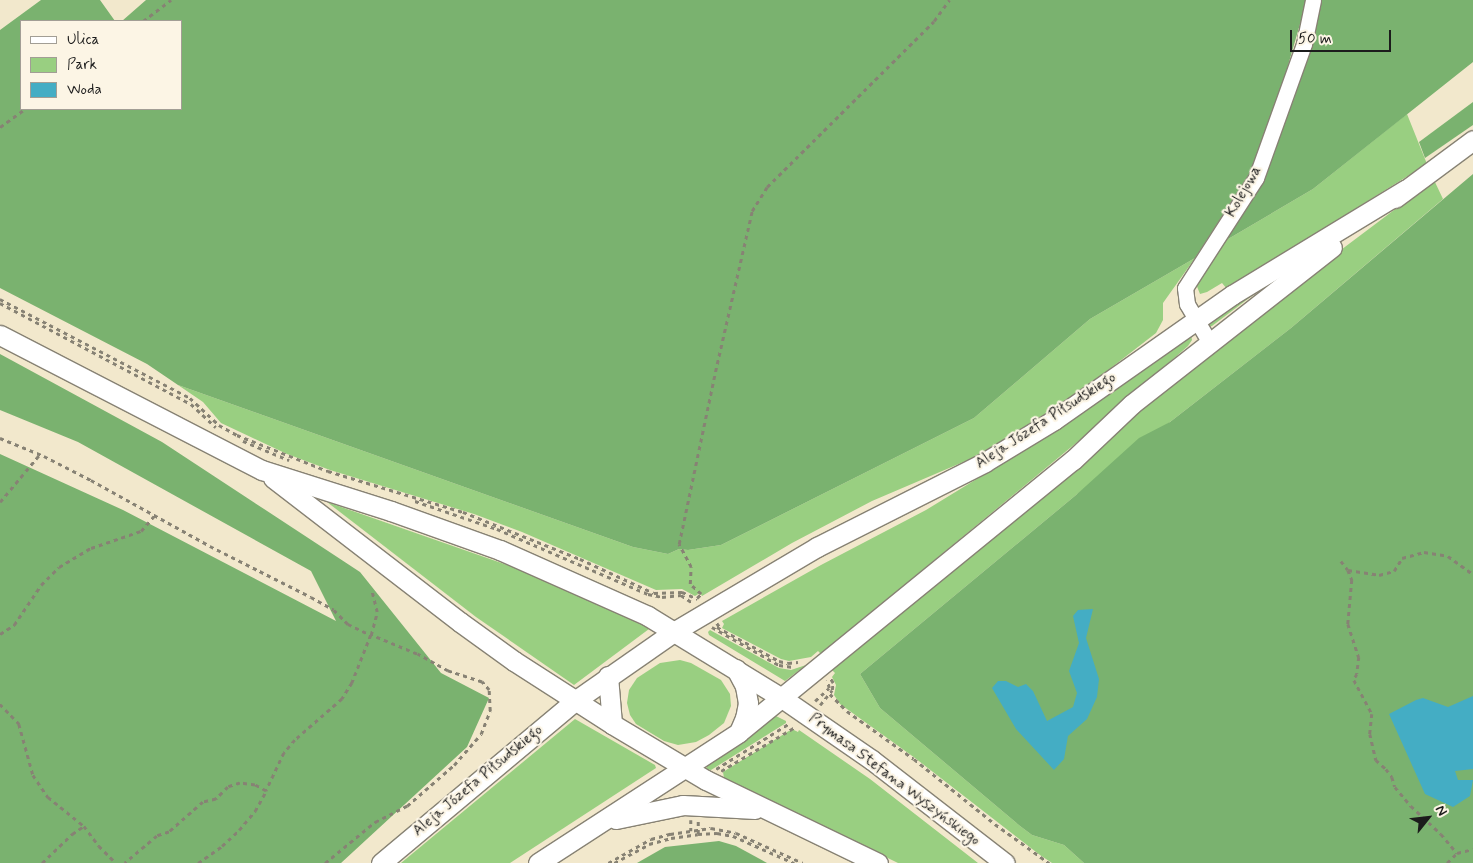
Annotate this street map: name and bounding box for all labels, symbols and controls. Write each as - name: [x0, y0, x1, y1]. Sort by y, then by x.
- legend: [20, 20, 182, 110]
- scale bar: [1293, 20, 1394, 52]
- text: 50 m: [1298, 29, 1332, 49]
- text: Ulica: [67, 30, 99, 50]
- text: Park: [67, 55, 97, 75]
- text: Woda: [67, 80, 102, 100]
- street label: Kolejowa: [1222, 163, 1266, 221]
- street label: Aleja Józefa Piłsudskiego: [973, 369, 1119, 473]
- street label: Prymasa Stefana Wyszyńskiego: [807, 712, 981, 848]
- street label: Aleja Józefa Piłsudskiego: [410, 722, 546, 840]
- north arrow: [1403, 793, 1453, 843]
- text: N: [1431, 802, 1451, 819]

